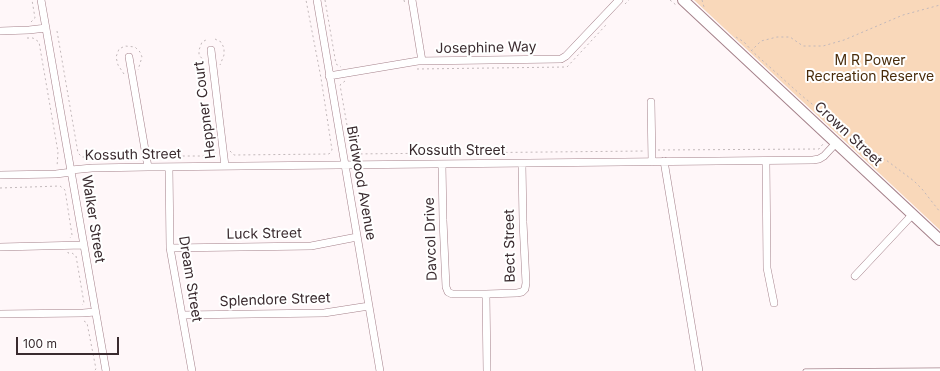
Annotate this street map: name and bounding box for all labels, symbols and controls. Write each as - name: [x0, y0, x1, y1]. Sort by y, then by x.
- street label: Josephine Way: [435, 39, 537, 57]
- park label: M R Power Recreation Reserve: [806, 53, 934, 86]
- street label: Heppner Court: [191, 60, 219, 160]
- street label: Crown Street: [811, 98, 885, 170]
- street label: Birdwood Avenue: [343, 125, 379, 241]
- street label: Kossuth Street: [409, 143, 505, 159]
- street label: Kossuth Street: [85, 146, 181, 164]
- street label: Walker Street: [78, 174, 108, 264]
- street label: Davcol Drive: [421, 197, 441, 281]
- street label: Bect Street: [501, 209, 519, 283]
- street label: Luck Street: [226, 225, 302, 243]
- street label: Dream Street: [175, 235, 205, 323]
- street label: Splendore Street: [219, 290, 331, 310]
- scale bar: [18, 329, 121, 355]
- text: 100 m: [23, 336, 57, 351]

